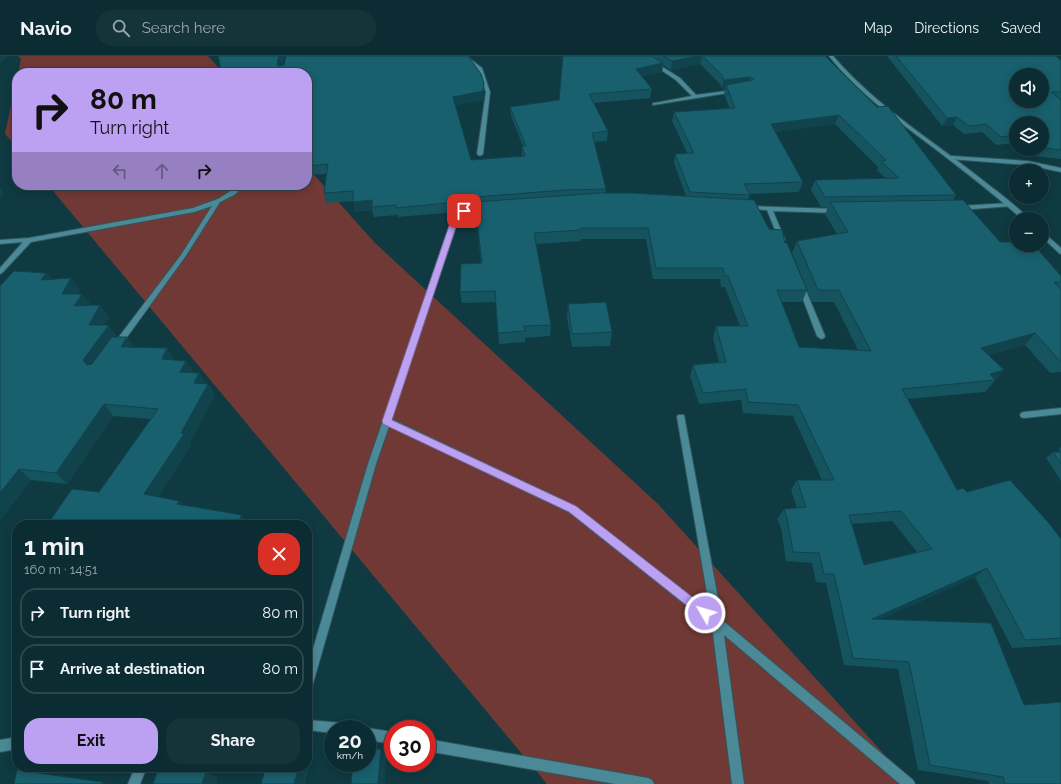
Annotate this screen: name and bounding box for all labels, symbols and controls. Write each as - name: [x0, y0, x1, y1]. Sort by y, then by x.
- search box: [96, 10, 376, 46]
- text: Navio: [20, 17, 72, 39]
- icon: search: [110, 17, 132, 39]
- text: Search here: [142, 19, 225, 37]
- text: Map: [864, 20, 892, 36]
- text: Directions: [914, 20, 979, 36]
- text: Saved: [1001, 20, 1041, 36]
- map controls: [1009, 68, 1049, 252]
- button: sound: [1009, 68, 1049, 108]
- text: 80 m: [90, 83, 157, 116]
- icon: right: [24, 84, 76, 136]
- button: layers: [1009, 116, 1049, 156]
- text: Turn right: [90, 117, 169, 138]
- icon: left: [109, 160, 131, 182]
- icon: ahead: [151, 160, 173, 182]
- icon: right: [193, 160, 215, 182]
- button: +: [1009, 164, 1049, 204]
- pin: [447, 194, 481, 228]
- icon: arrive: [453, 200, 475, 222]
- button: −: [1009, 212, 1049, 252]
- text: 1 min: [24, 532, 85, 561]
- button: close: [258, 533, 300, 575]
- text: 160 m · 14:51: [24, 562, 97, 577]
- position arrow: [684, 592, 726, 634]
- icon: right: [26, 602, 48, 624]
- text: Turn right: [60, 604, 130, 622]
- text: 80 m: [262, 604, 298, 622]
- icon: arrive: [26, 658, 48, 680]
- text: Arrive at destination: [60, 660, 205, 678]
- text: 80 m: [262, 660, 298, 678]
- button: Exit: [24, 718, 158, 764]
- button: Share: [166, 718, 300, 764]
- speed limit sign: 30: [384, 720, 436, 772]
- text: 20: [338, 729, 362, 753]
- text: km/h: [337, 750, 363, 761]

